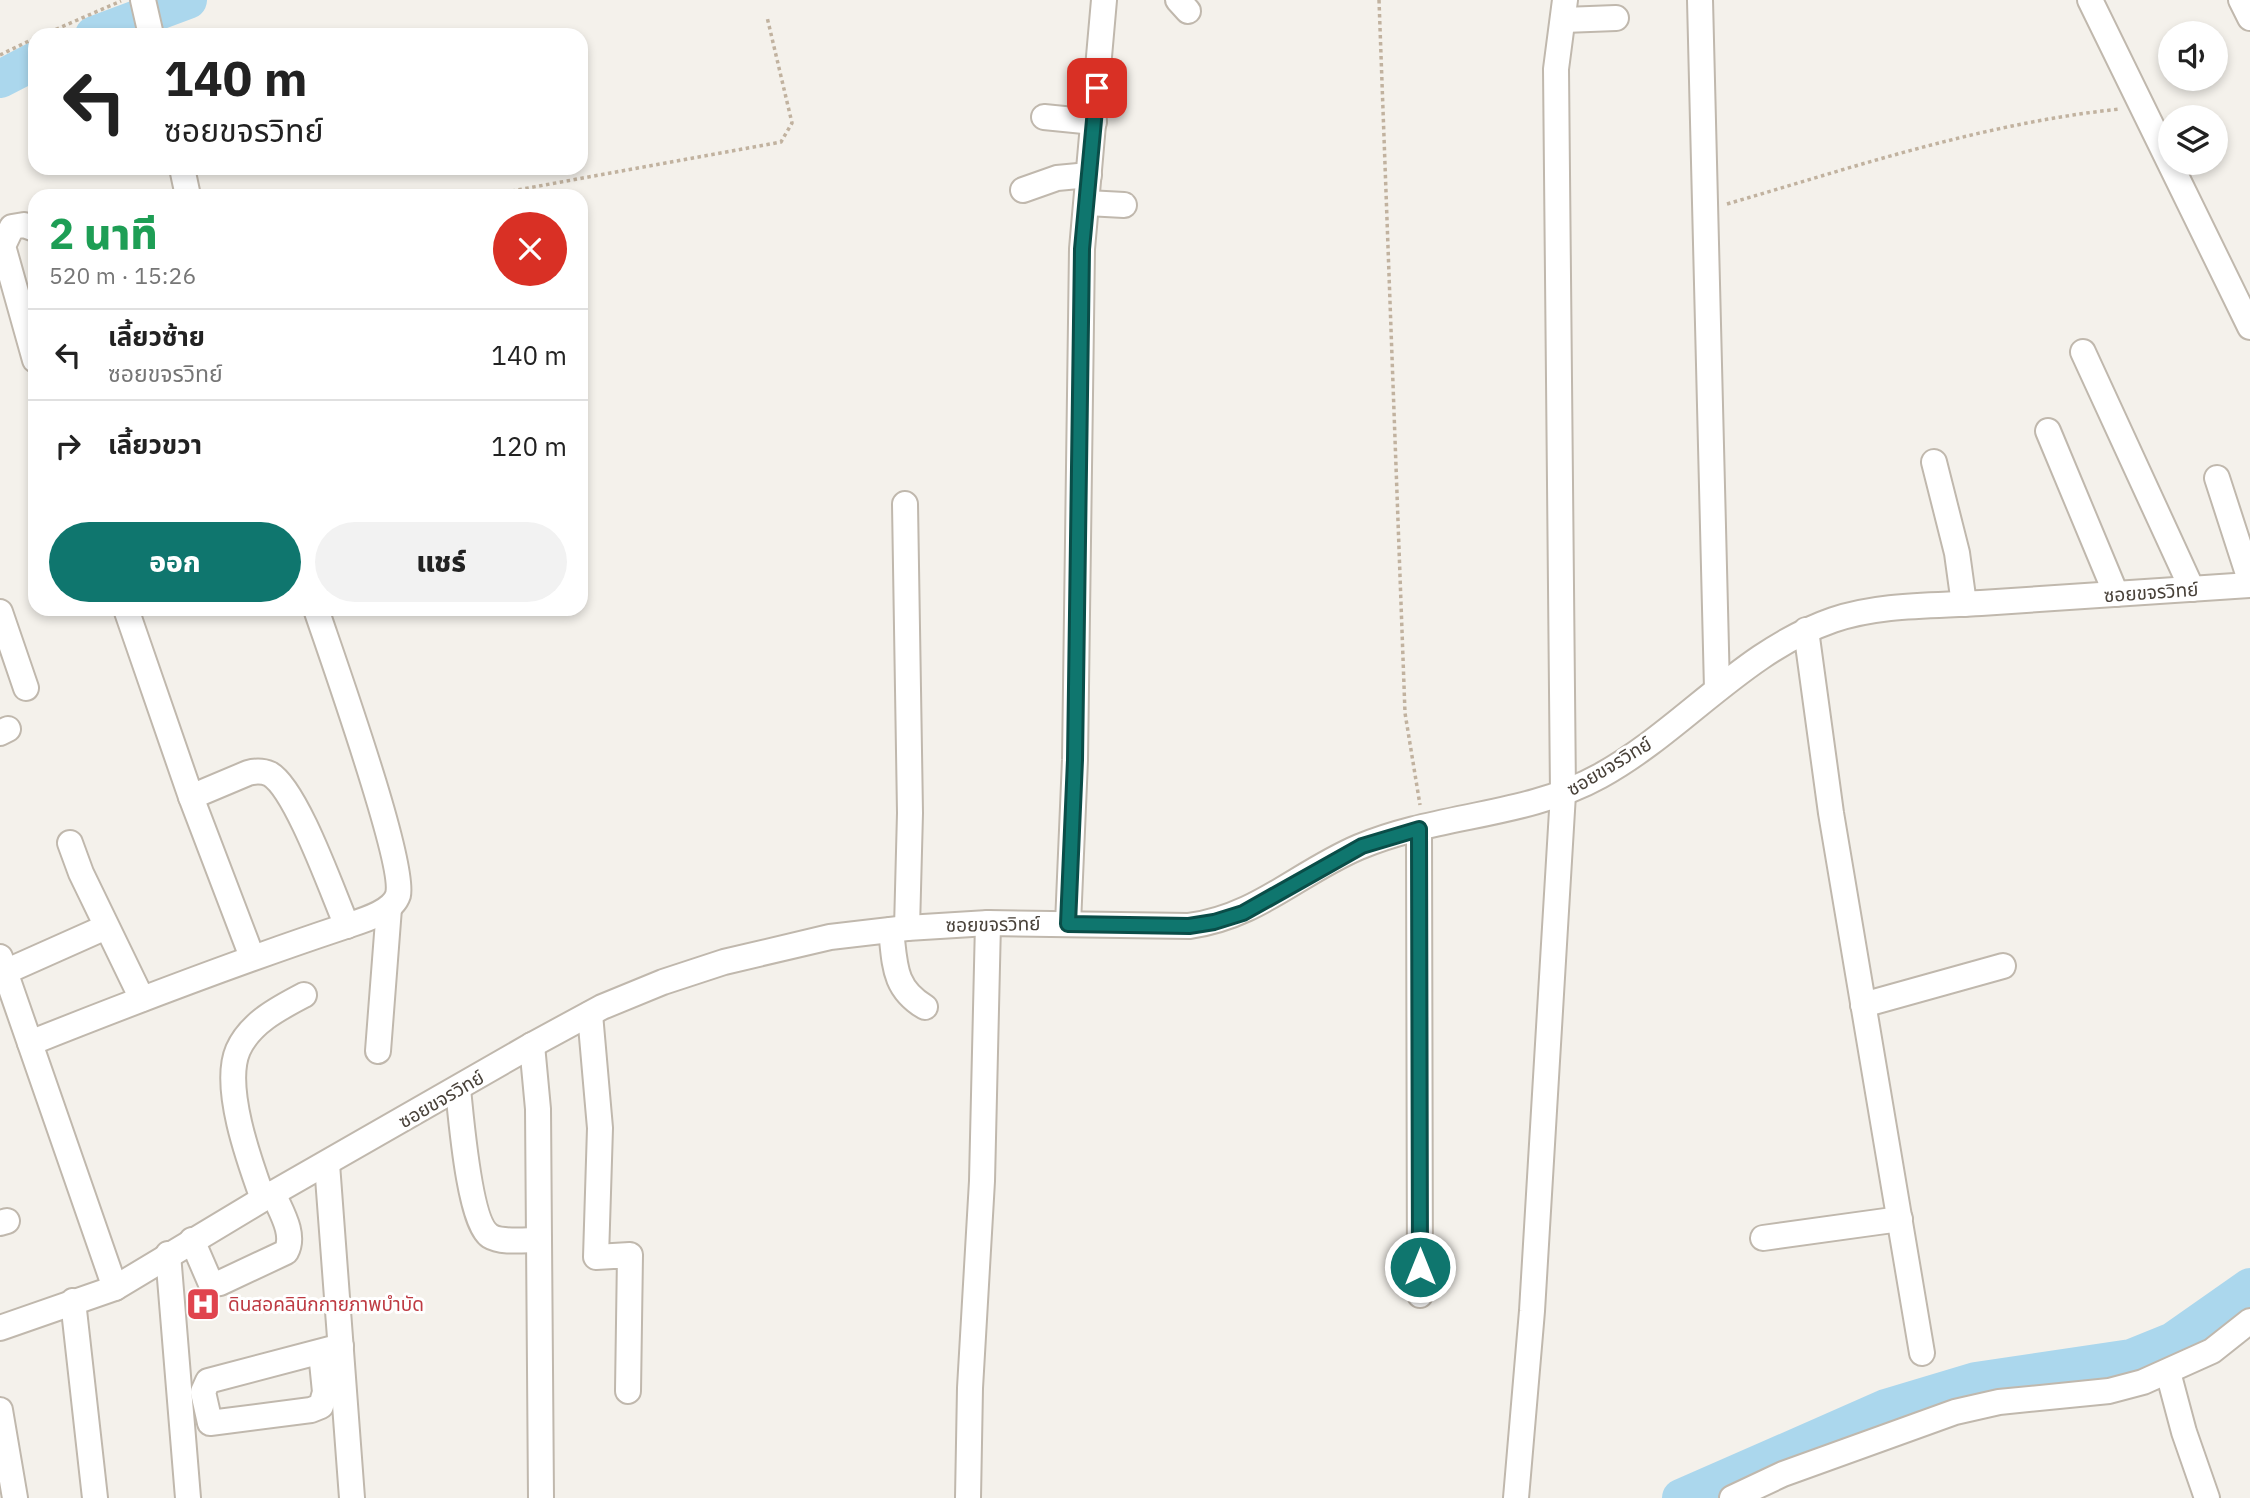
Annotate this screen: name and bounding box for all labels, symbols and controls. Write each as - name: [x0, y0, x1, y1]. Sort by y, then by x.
- map controls: [2158, 21, 2228, 175]
- button: sound: [2158, 21, 2228, 91]
- text: 140 m: [164, 46, 308, 109]
- icon: left: [49, 56, 140, 147]
- pin: [1067, 58, 1127, 118]
- icon: arrive: [1078, 69, 1116, 107]
- button: layers: [2158, 105, 2228, 175]
- text: ซอยขจรวิทย์: [164, 109, 324, 151]
- text: 2 นาที: [49, 206, 158, 261]
- button: close: [493, 212, 567, 286]
- text: 520 m · 15:26: [49, 260, 196, 290]
- text: เลี้ยวซ้าย: [108, 319, 205, 353]
- icon: left: [49, 336, 87, 374]
- text: 140 m: [491, 338, 567, 372]
- text: ซอยขจรวิทย์: [108, 358, 223, 388]
- icon: right: [49, 427, 87, 465]
- text: เลี้ยวขวา: [108, 427, 202, 461]
- text: 120 m: [491, 429, 567, 463]
- button: ออก: [49, 522, 301, 602]
- button: แชร์: [315, 522, 567, 602]
- street label: ซอยขจรวิทย์: [2103, 577, 2199, 607]
- street label: ซอยขจรวิทย์: [1562, 731, 1656, 801]
- street label: ซอยขจรวิทย์: [945, 911, 1041, 937]
- street label: ซอยขจรวิทย์: [394, 1065, 488, 1133]
- position arrow: [1383, 1230, 1457, 1304]
- hospital icon: ดินสอคลินิกกายภาพบำบัด: [184, 1285, 222, 1323]
- place label: ดินสอคลินิกกายภาพบำบัด: [228, 1292, 424, 1316]

